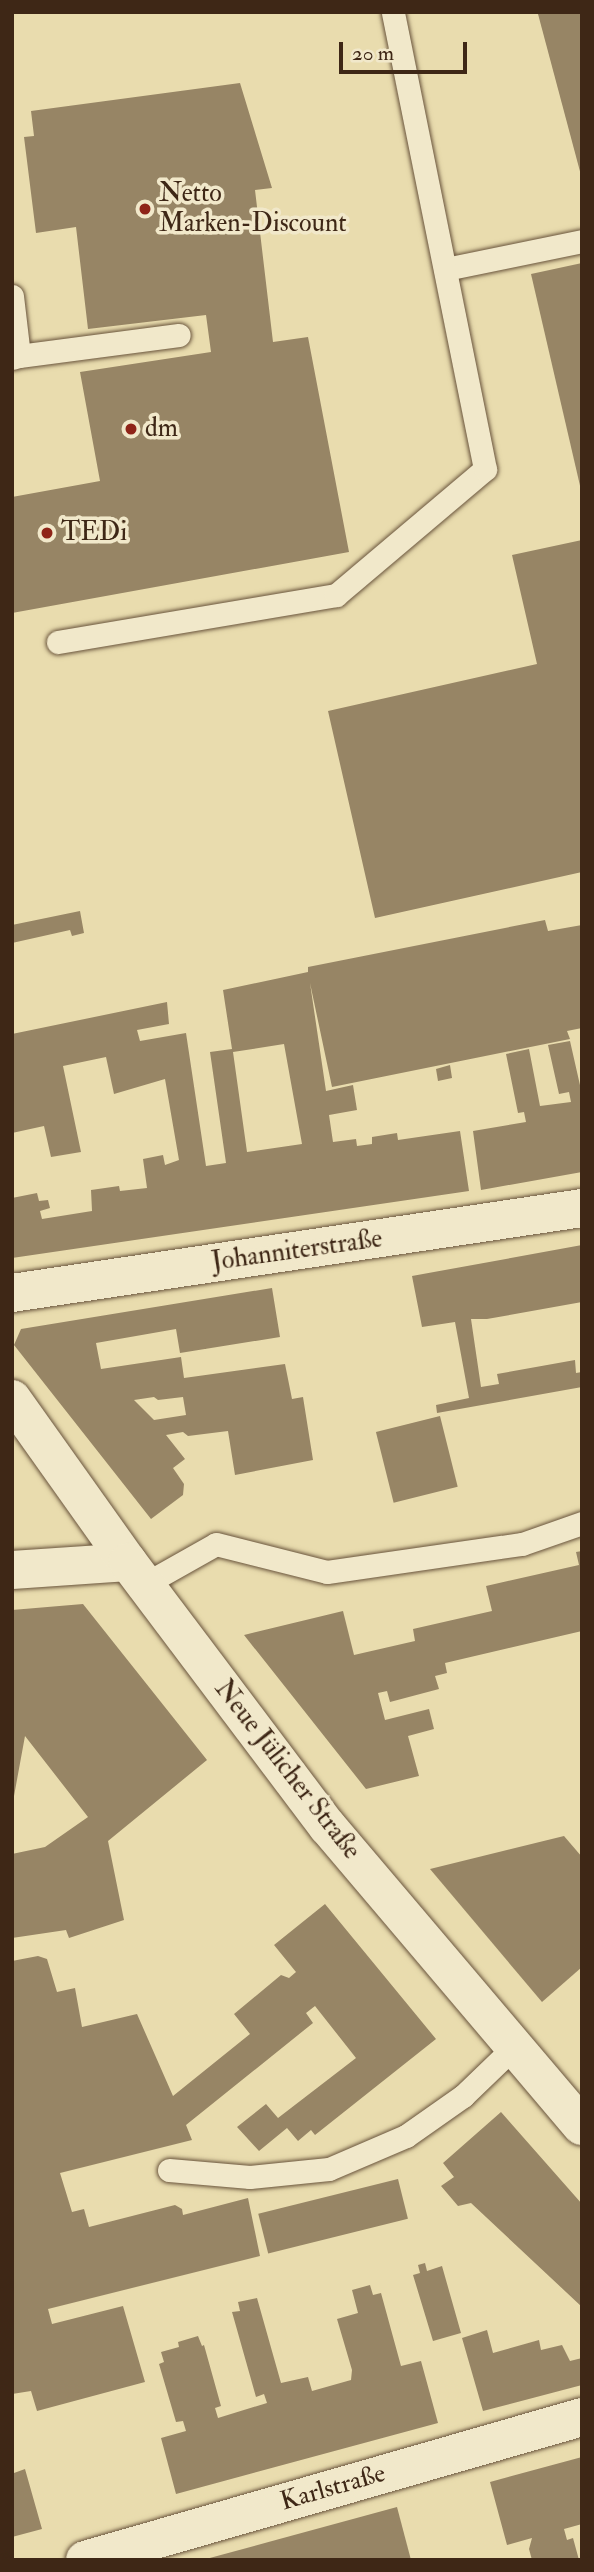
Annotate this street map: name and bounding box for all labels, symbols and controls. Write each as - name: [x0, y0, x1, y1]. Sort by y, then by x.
- scale bar: [342, 28, 470, 72]
- text: 20 m: [352, 40, 394, 67]
- place label: Netto Marken-Discount: [159, 178, 347, 240]
- marker: Netto Marken-Discount: [137, 201, 153, 217]
- place label: dm: [145, 413, 178, 445]
- marker: dm: [123, 421, 139, 437]
- place label: TEDi: [61, 517, 127, 549]
- marker: TEDi: [39, 525, 55, 541]
- street label: Johanniterstraße: [210, 1224, 384, 1278]
- street label: Neue Jülicher Straße: [207, 1674, 367, 1866]
- street label: Karlstraße: [277, 2458, 389, 2518]

